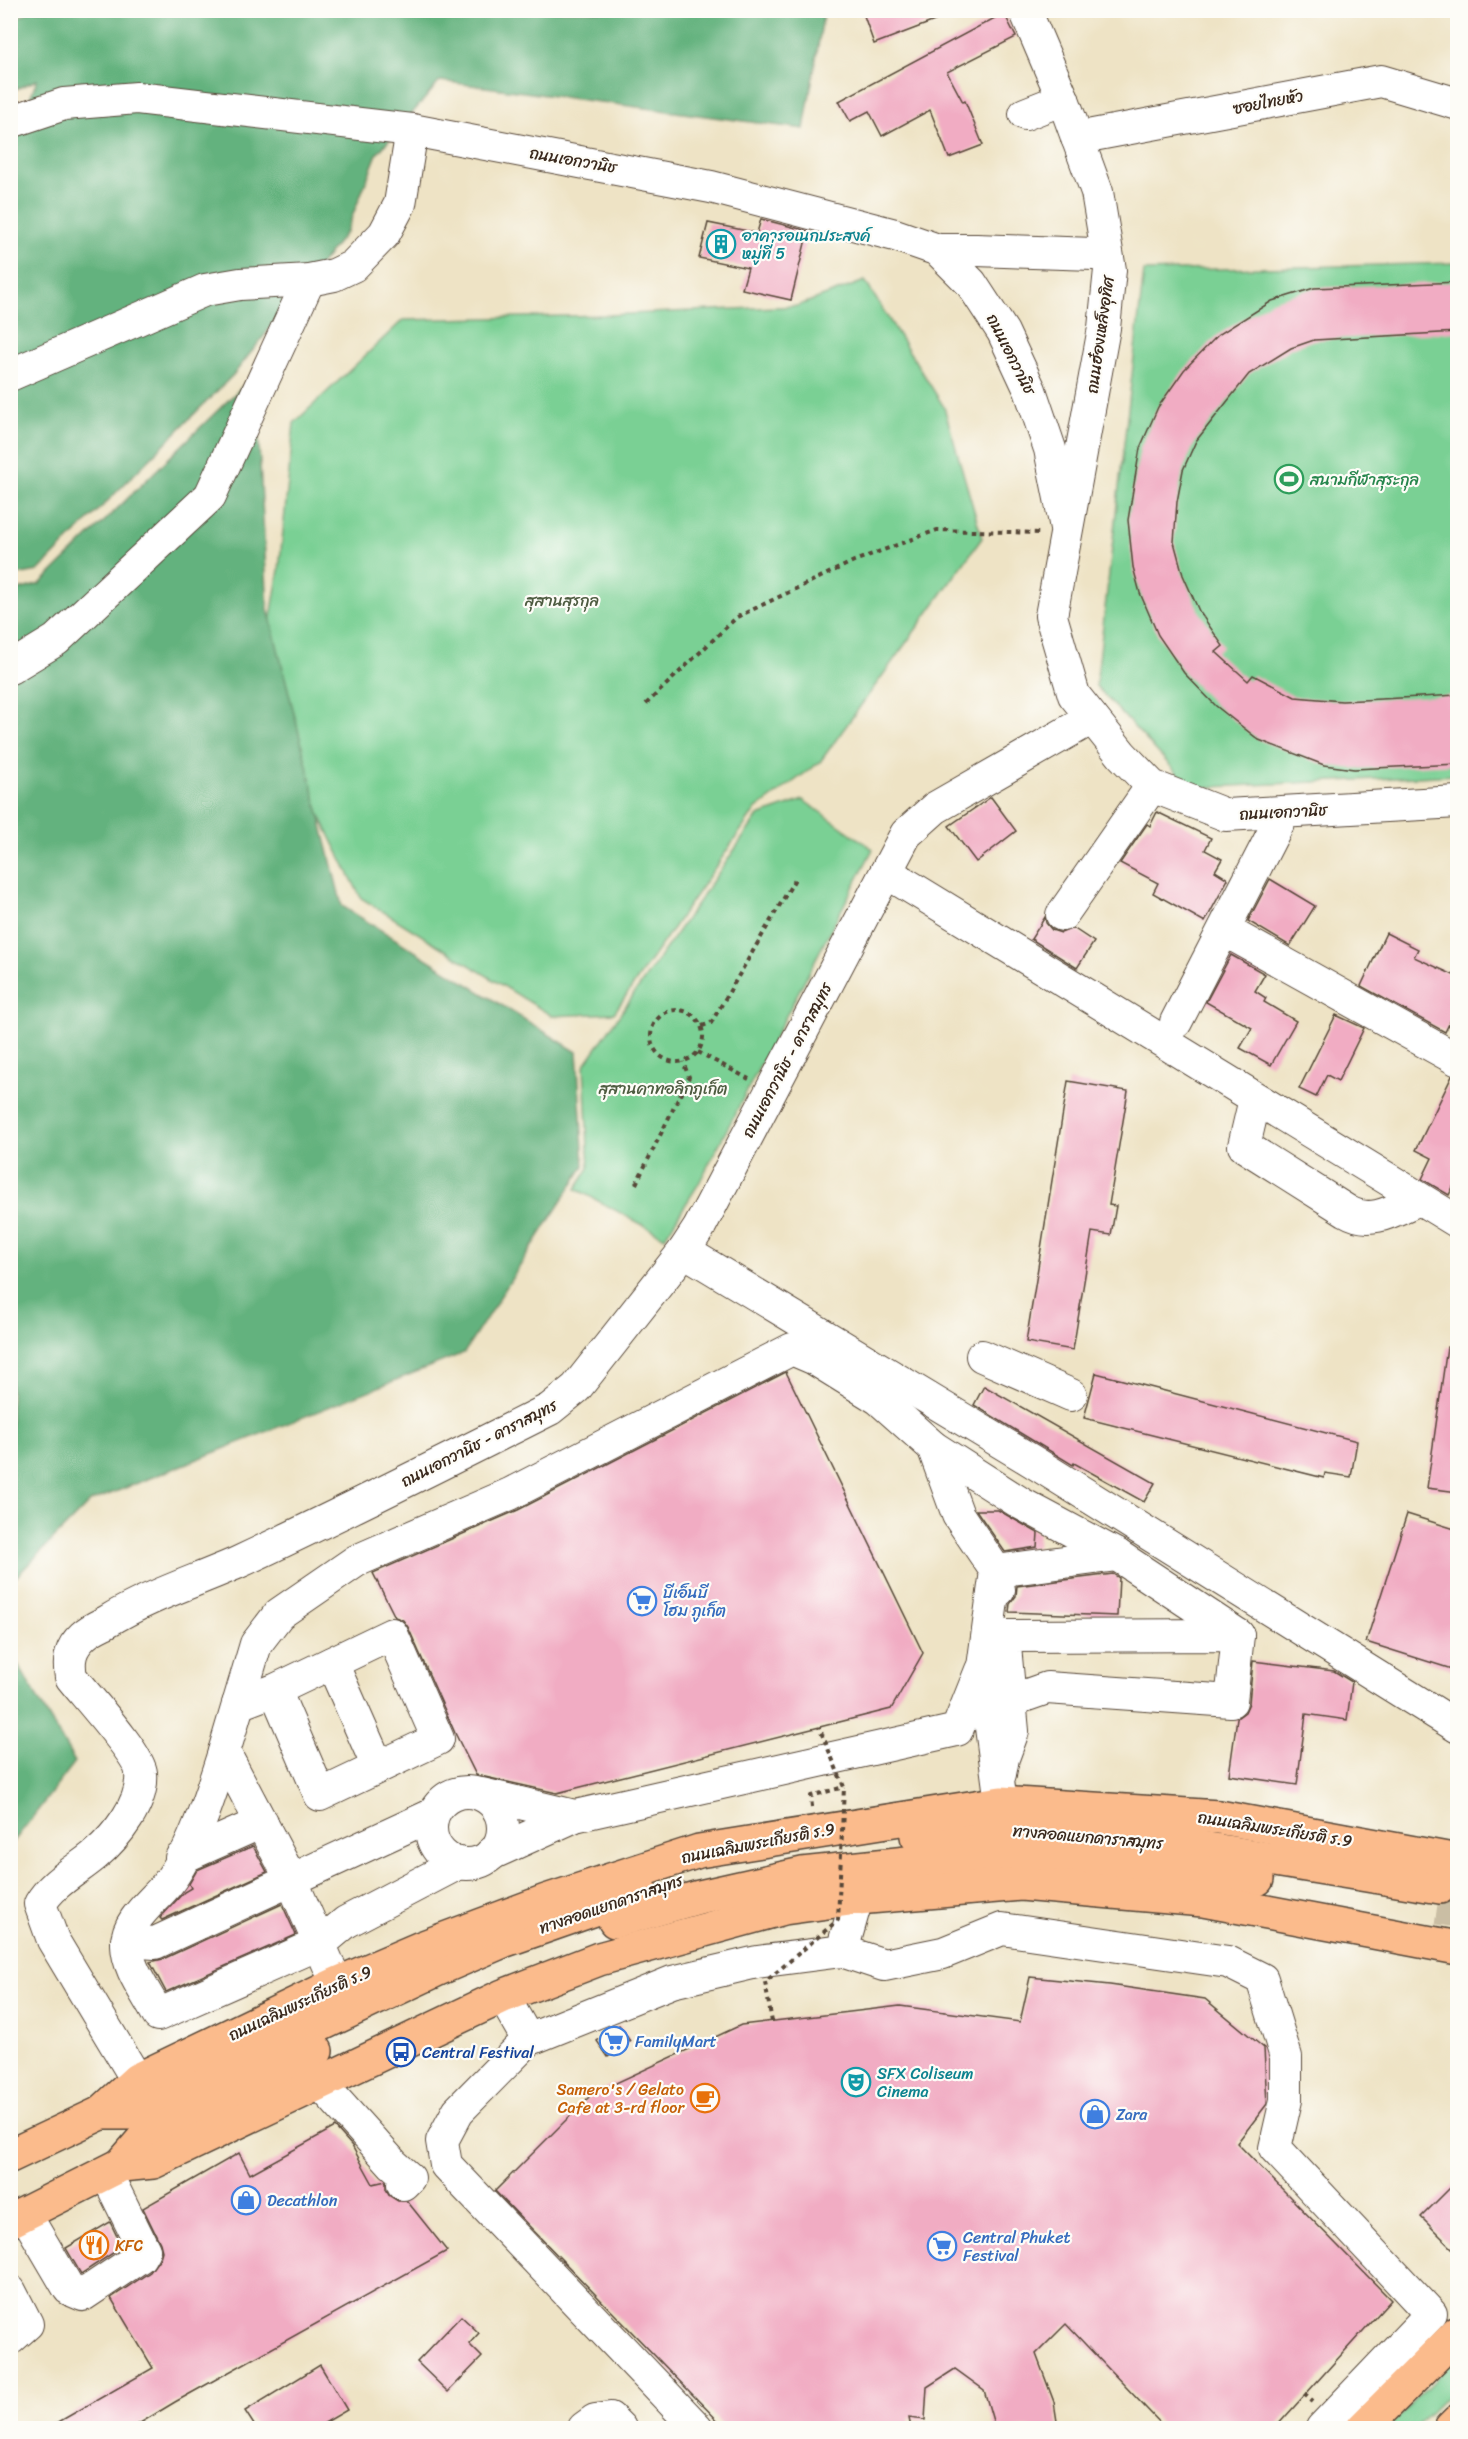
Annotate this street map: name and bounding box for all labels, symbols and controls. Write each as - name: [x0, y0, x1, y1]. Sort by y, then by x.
- street label: ซอยไทยหัว: [1230, 81, 1306, 123]
- street label: ถนนเอกวานิช: [527, 138, 620, 182]
- place label: อาคารอเนกประสงค์ หมู่ที่ 5: [741, 221, 873, 268]
- building icon: อาคารอเนกประสงค์ หมู่ที่ 5: [705, 228, 737, 260]
- street label: ถนนฮ๋องเหล็งอุทิศ: [1077, 272, 1123, 396]
- street label: ถนนเอกวานิช: [978, 308, 1045, 401]
- sports icon: สนามกีฬาสุระกุล: [1273, 463, 1305, 495]
- place label: สนามกีฬาสุระกุล: [1309, 465, 1419, 494]
- park label: สุสานสุรกุล: [524, 586, 599, 615]
- street label: ถนนเอกวานิช: [1238, 795, 1329, 829]
- street label: ถนนเอกวานิช - ดาราสมุทร: [734, 976, 841, 1143]
- park label: สุสานคาทอลิกภูเก็ต: [598, 1074, 727, 1103]
- street label: ถนนเอกวานิช - ดาราสมุทร: [395, 1390, 563, 1495]
- place label: บีเอ็นบี โฮม ภูเก็ต: [663, 1578, 726, 1625]
- supermarket icon: บีเอ็นบี โฮม ภูเก็ต: [626, 1585, 658, 1617]
- street label: ถนนเฉลิมพระเกียรติ ร.9: [1196, 1802, 1354, 1856]
- street label: ถนนเฉลิมพระเกียรติ ร.9: [679, 1814, 837, 1872]
- street label: ทางลอดแยกดาราสมุทร: [1011, 1816, 1165, 1858]
- street label: ทางลอดแยกดาราสมุทร: [535, 1865, 688, 1942]
- street label: ถนนเฉลิมพระเกียรติ ร.9: [223, 1957, 377, 2049]
- supermarket icon: FamilyMart: [598, 2025, 630, 2057]
- place label: FamilyMart: [635, 2027, 716, 2056]
- bus stop icon: Central Festival: [385, 2036, 417, 2068]
- place label: Central Festival: [422, 2038, 534, 2067]
- place label: SFX Coliseum Cinema: [877, 2059, 974, 2106]
- theatre icon: SFX Coliseum Cinema: [840, 2066, 872, 2098]
- place label: Samero's / Gelato Cafe at 3-rd floor: [556, 2075, 685, 2122]
- cafe icon: Samero's / Gelato Cafe at 3-rd floor: [689, 2082, 721, 2114]
- shop icon: Zara: [1079, 2098, 1111, 2130]
- place label: Zara: [1116, 2100, 1148, 2129]
- shop icon: Decathlon: [230, 2184, 262, 2216]
- place label: Decathlon: [267, 2186, 338, 2215]
- place label: Central Phuket Festival: [963, 2223, 1071, 2270]
- restaurant icon: KFC: [78, 2229, 110, 2261]
- supermarket icon: Central Phuket Festival: [926, 2230, 958, 2262]
- place label: KFC: [115, 2231, 143, 2260]

